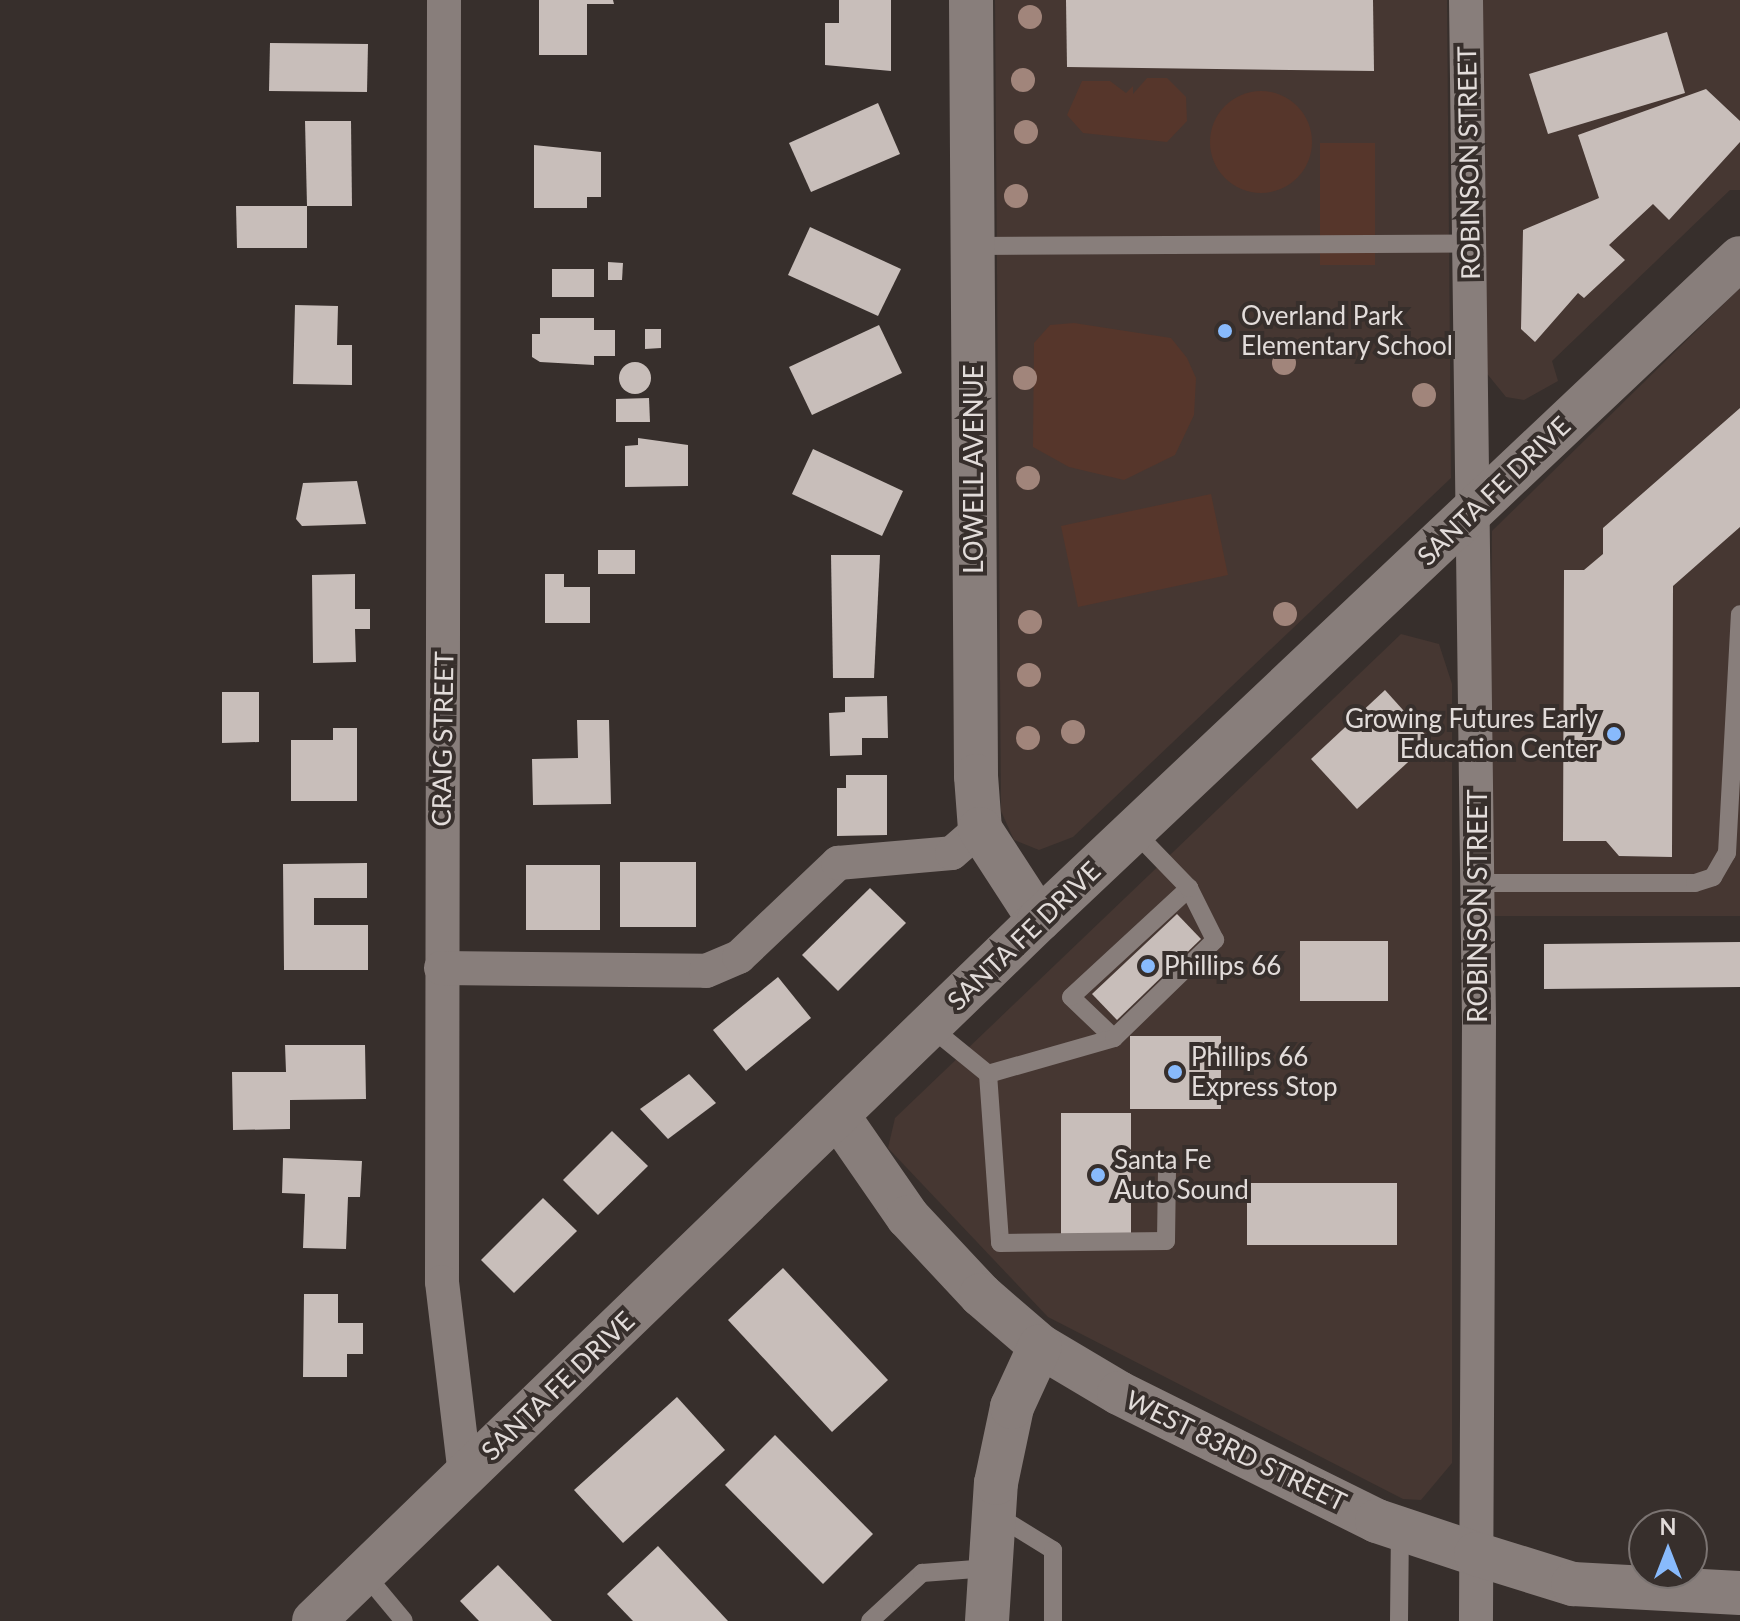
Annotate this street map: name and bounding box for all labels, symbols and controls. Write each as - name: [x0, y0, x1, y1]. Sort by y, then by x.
- street label: ROBINSON STREET: [1451, 46, 1487, 280]
- place label: Overland Park Elementary School: [1241, 300, 1454, 362]
- marker: Overland Park Elementary School: [1216, 322, 1234, 340]
- street label: LOWELL AVENUE: [958, 363, 990, 575]
- street label: SANTA FE DRIVE: [1411, 410, 1577, 572]
- street label: CRAIG STREET: [426, 651, 460, 827]
- place label: Growing Futures Early Education Center: [1345, 703, 1598, 764]
- marker: Growing Futures Early Education Center: [1605, 725, 1623, 743]
- street label: ROBINSON STREET: [1462, 789, 1494, 1023]
- street label: SANTA FE DRIVE: [941, 855, 1107, 1017]
- place label: Phillips 66: [1164, 950, 1281, 982]
- marker: Phillips 66: [1139, 957, 1157, 975]
- place label: Phillips 66 Express Stop: [1191, 1041, 1337, 1102]
- marker: Phillips 66 Express Stop: [1166, 1063, 1184, 1081]
- place label: Santa Fe Auto Sound: [1114, 1144, 1249, 1206]
- marker: Santa Fe Auto Sound: [1089, 1166, 1107, 1184]
- street label: SANTA FE DRIVE: [475, 1305, 641, 1467]
- street label: WEST 83RD STREET: [1120, 1384, 1352, 1518]
- north arrow: [1628, 1509, 1708, 1589]
- text: N: [1660, 1513, 1676, 1540]

